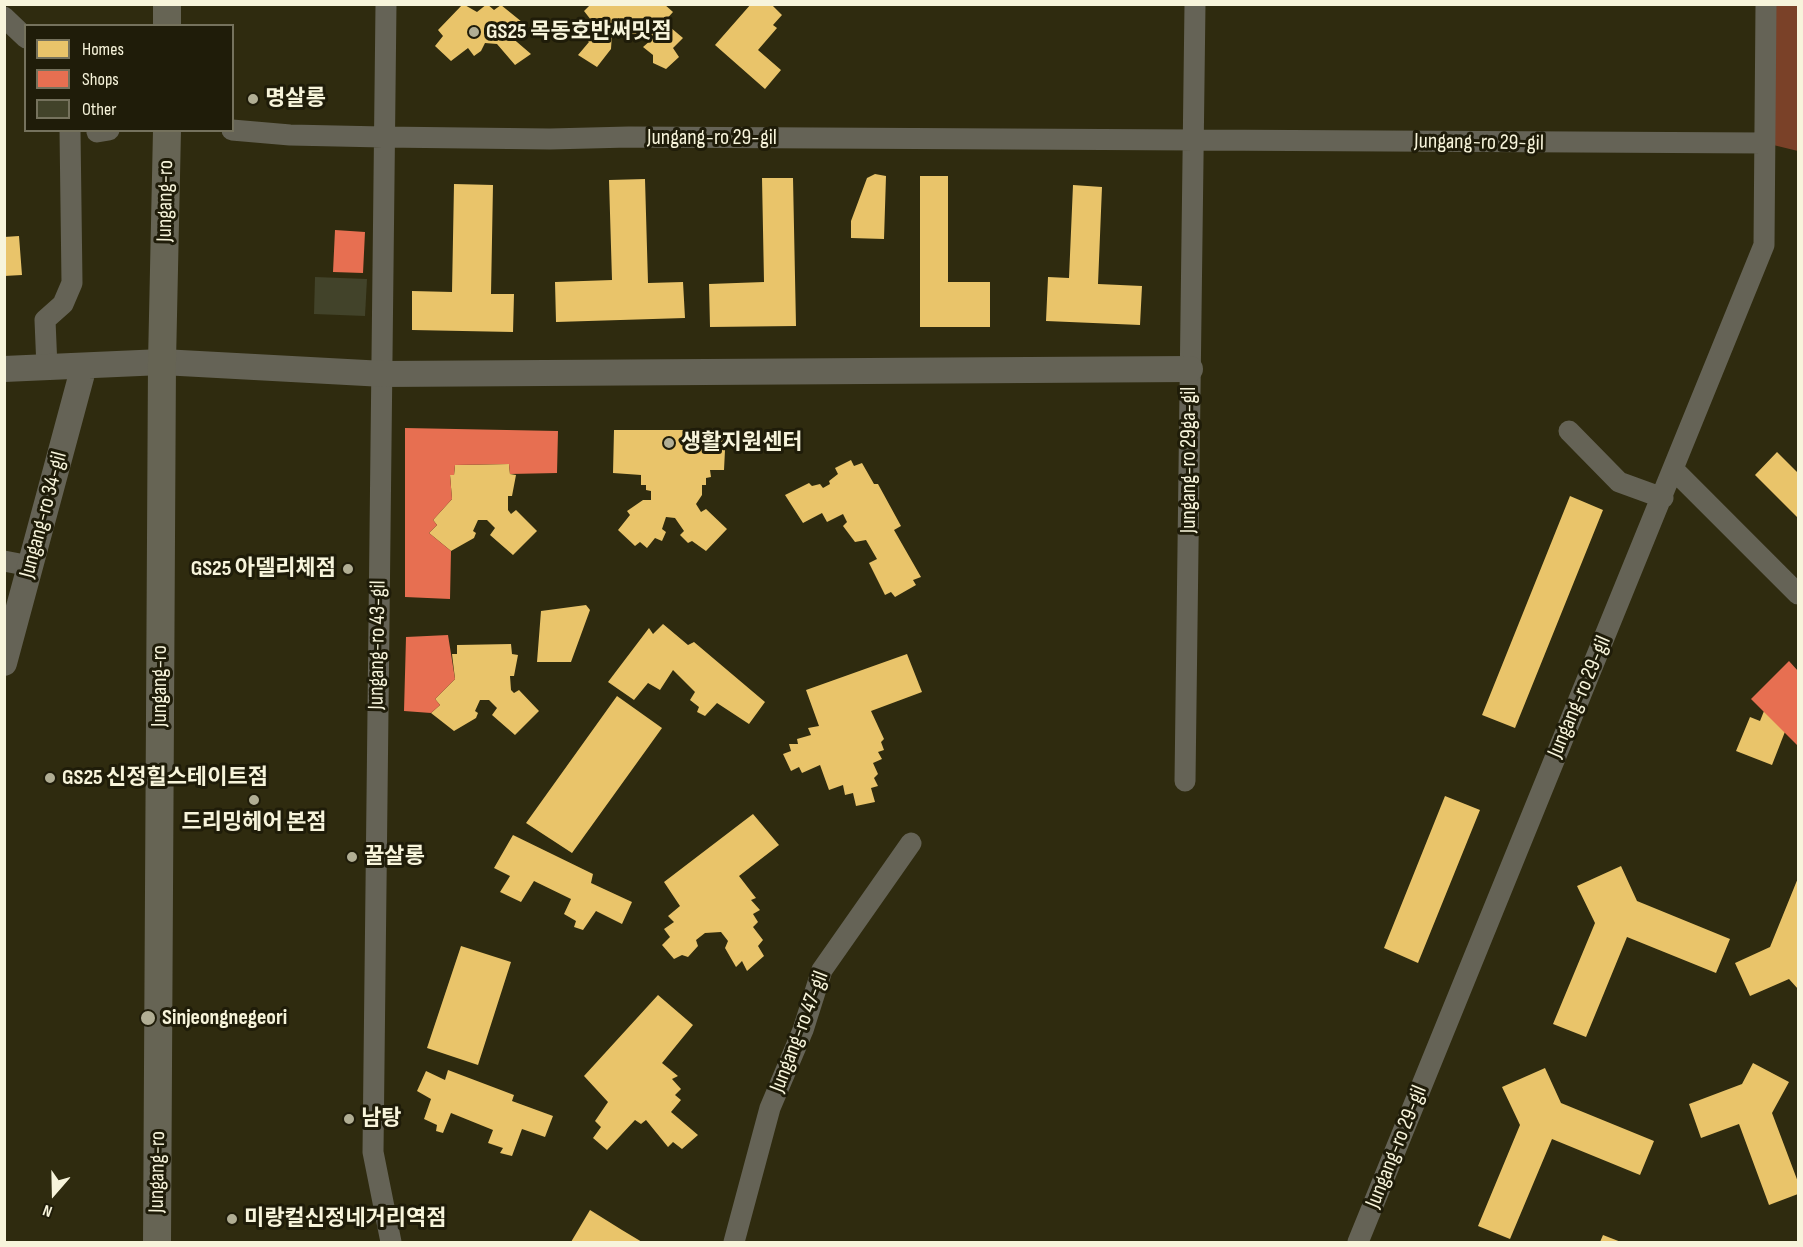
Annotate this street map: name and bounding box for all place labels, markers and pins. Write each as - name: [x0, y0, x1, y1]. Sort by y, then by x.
- place label: GS25 목동호반써밋점: [486, 19, 672, 45]
- marker: GS25 목동호반써밋점: [467, 25, 481, 39]
- place label: 명살롱: [265, 86, 326, 112]
- marker: 명살롱: [246, 92, 260, 106]
- place label: 생활지원센터: [681, 430, 802, 456]
- marker: 생활지원센터: [662, 436, 676, 450]
- place label: GS25 아델리체점: [191, 556, 336, 582]
- marker: GS25 아델리체점: [341, 562, 355, 576]
- place label: GS25 신정힐스테이트점: [62, 765, 268, 791]
- marker: GS25 신정힐스테이트점: [43, 771, 57, 785]
- marker: 드리밍헤어 본점: [247, 793, 261, 807]
- place label: 드리밍헤어 본점: [181, 810, 327, 836]
- place label: 꿀살롱: [364, 844, 425, 870]
- marker: 꿀살롱: [345, 850, 359, 864]
- place label: Sinjeongnegeori: [162, 1005, 287, 1031]
- marker: Sinjeongnegeori: [139, 1009, 157, 1027]
- place label: 남탕: [361, 1106, 401, 1132]
- marker: 남탕: [342, 1112, 356, 1126]
- place label: 미랑컬신정네거리역점: [244, 1206, 446, 1232]
- marker: 미랑컬신정네거리역점: [225, 1212, 239, 1226]

